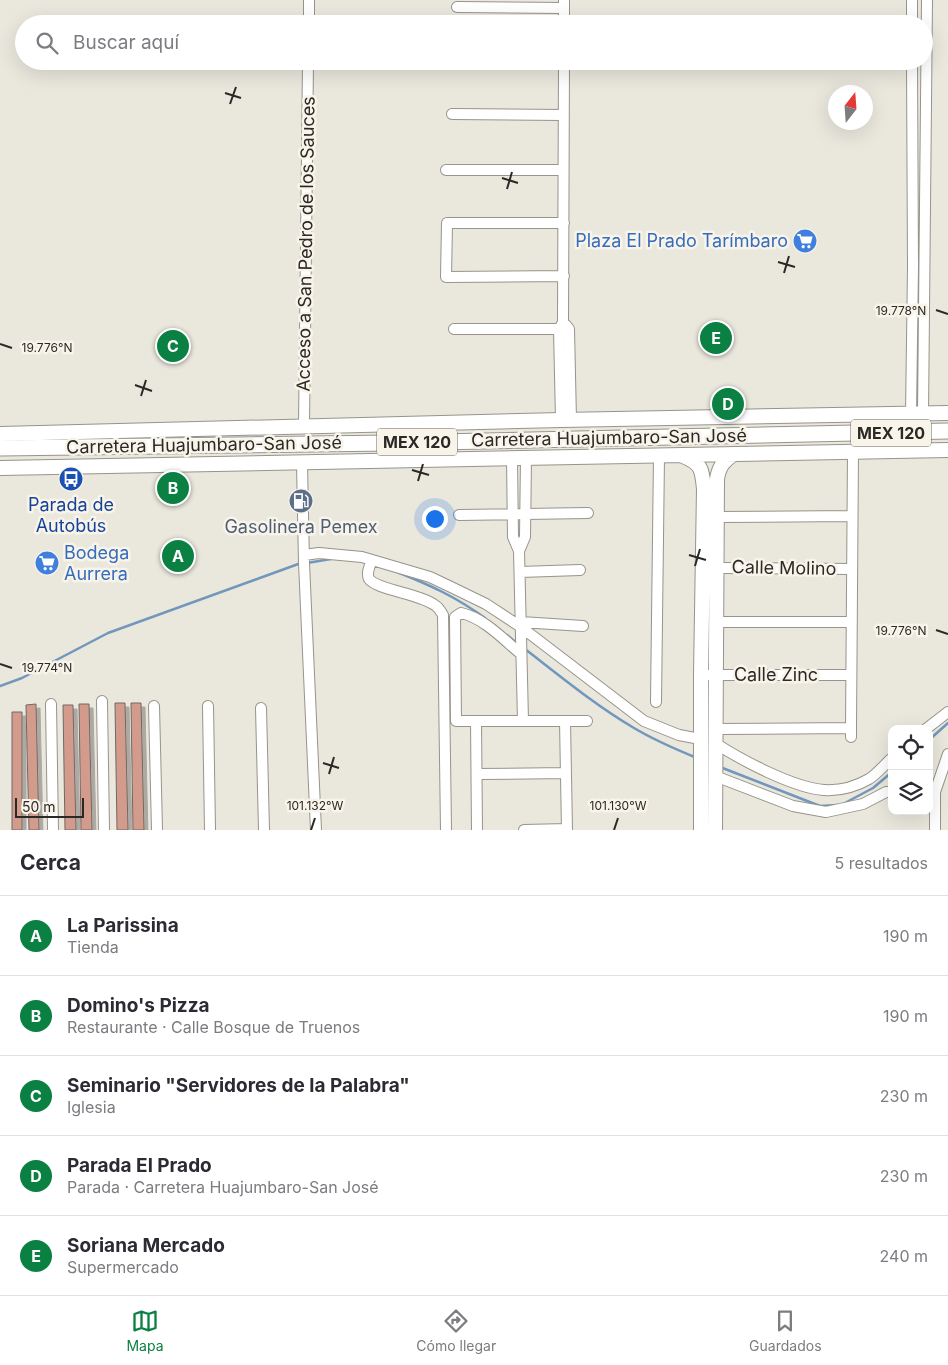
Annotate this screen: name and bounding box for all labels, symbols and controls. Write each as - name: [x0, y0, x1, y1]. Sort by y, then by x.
- search box: [15, 15, 933, 70]
- icon: search: [33, 29, 61, 57]
- text: Buscar aquí: [73, 31, 179, 54]
- north arrow: [828, 85, 873, 130]
- street label: Acceso a San Pedro de los Sauces: [292, 96, 319, 392]
- supermarket icon: Plaza El Prado Tarímbaro: [792, 228, 818, 254]
- place label: Plaza El Prado Tarímbaro: [575, 230, 788, 251]
- text: 19.778°N: [876, 303, 926, 318]
- pin: E: [700, 319, 732, 357]
- pin: C: [157, 327, 189, 365]
- text: 19.776°N: [22, 340, 72, 355]
- pin: D: [712, 385, 744, 423]
- road number: MEX 120: [851, 419, 931, 446]
- street label: Carretera Huajumbaro-San José: [471, 425, 747, 450]
- road number: MEX 120: [377, 428, 457, 456]
- street label: Carretera Huajumbaro-San José: [66, 432, 342, 457]
- bus stop icon: Parada de Autobús: [58, 466, 84, 492]
- pin: B: [157, 469, 189, 507]
- fuel station icon: Gasolinera Pemex: [288, 488, 314, 514]
- place label: Parada de Autobús: [28, 494, 114, 536]
- your location: [422, 506, 448, 532]
- place label: Gasolinera Pemex: [224, 516, 378, 537]
- pin: A: [162, 537, 194, 575]
- place label: Bodega Aurrera: [64, 542, 129, 584]
- supermarket icon: Bodega Aurrera: [34, 550, 60, 576]
- street label: Calle Molino: [731, 556, 837, 579]
- text: 19.776°N: [876, 623, 926, 638]
- text: 19.774°N: [22, 660, 72, 675]
- street label: Calle Zinc: [734, 664, 818, 685]
- map controls: [888, 725, 933, 815]
- button: locate: [888, 725, 933, 770]
- button: layers: [888, 770, 933, 815]
- scale bar: [15, 795, 84, 818]
- text: 50 m: [22, 798, 56, 815]
- text: 101.132°W: [287, 798, 344, 813]
- text: 101.130°W: [590, 798, 647, 813]
- text: Cerca: [20, 850, 81, 875]
- text: 5 resultados: [835, 853, 928, 873]
- text: La Parissina: [67, 914, 179, 937]
- text: A: [30, 926, 42, 946]
- text: 190 m: [883, 926, 928, 946]
- text: Tienda: [67, 937, 119, 957]
- text: Domino's Pizza: [67, 994, 210, 1017]
- text: B: [31, 1006, 41, 1026]
- text: 190 m: [883, 1006, 928, 1026]
- text: Restaurante · Calle Bosque de Truenos: [67, 1017, 360, 1037]
- text: Seminario "Servidores de la Palabra": [67, 1074, 410, 1097]
- text: C: [30, 1086, 42, 1106]
- text: 230 m: [880, 1086, 928, 1106]
- text: Iglesia: [67, 1097, 116, 1117]
- text: Parada El Prado: [67, 1154, 212, 1177]
- text: D: [30, 1166, 42, 1186]
- text: 230 m: [880, 1166, 928, 1186]
- text: Parada · Carretera Huajumbaro-San José: [67, 1177, 379, 1197]
- text: Soriana Mercado: [67, 1234, 225, 1257]
- text: E: [31, 1246, 41, 1266]
- text: 240 m: [880, 1246, 928, 1266]
- text: Supermercado: [67, 1257, 179, 1277]
- tab: Mapa: [126, 1307, 164, 1354]
- tab: Cómo llegar: [416, 1307, 496, 1354]
- tab: Guardados: [749, 1307, 822, 1354]

